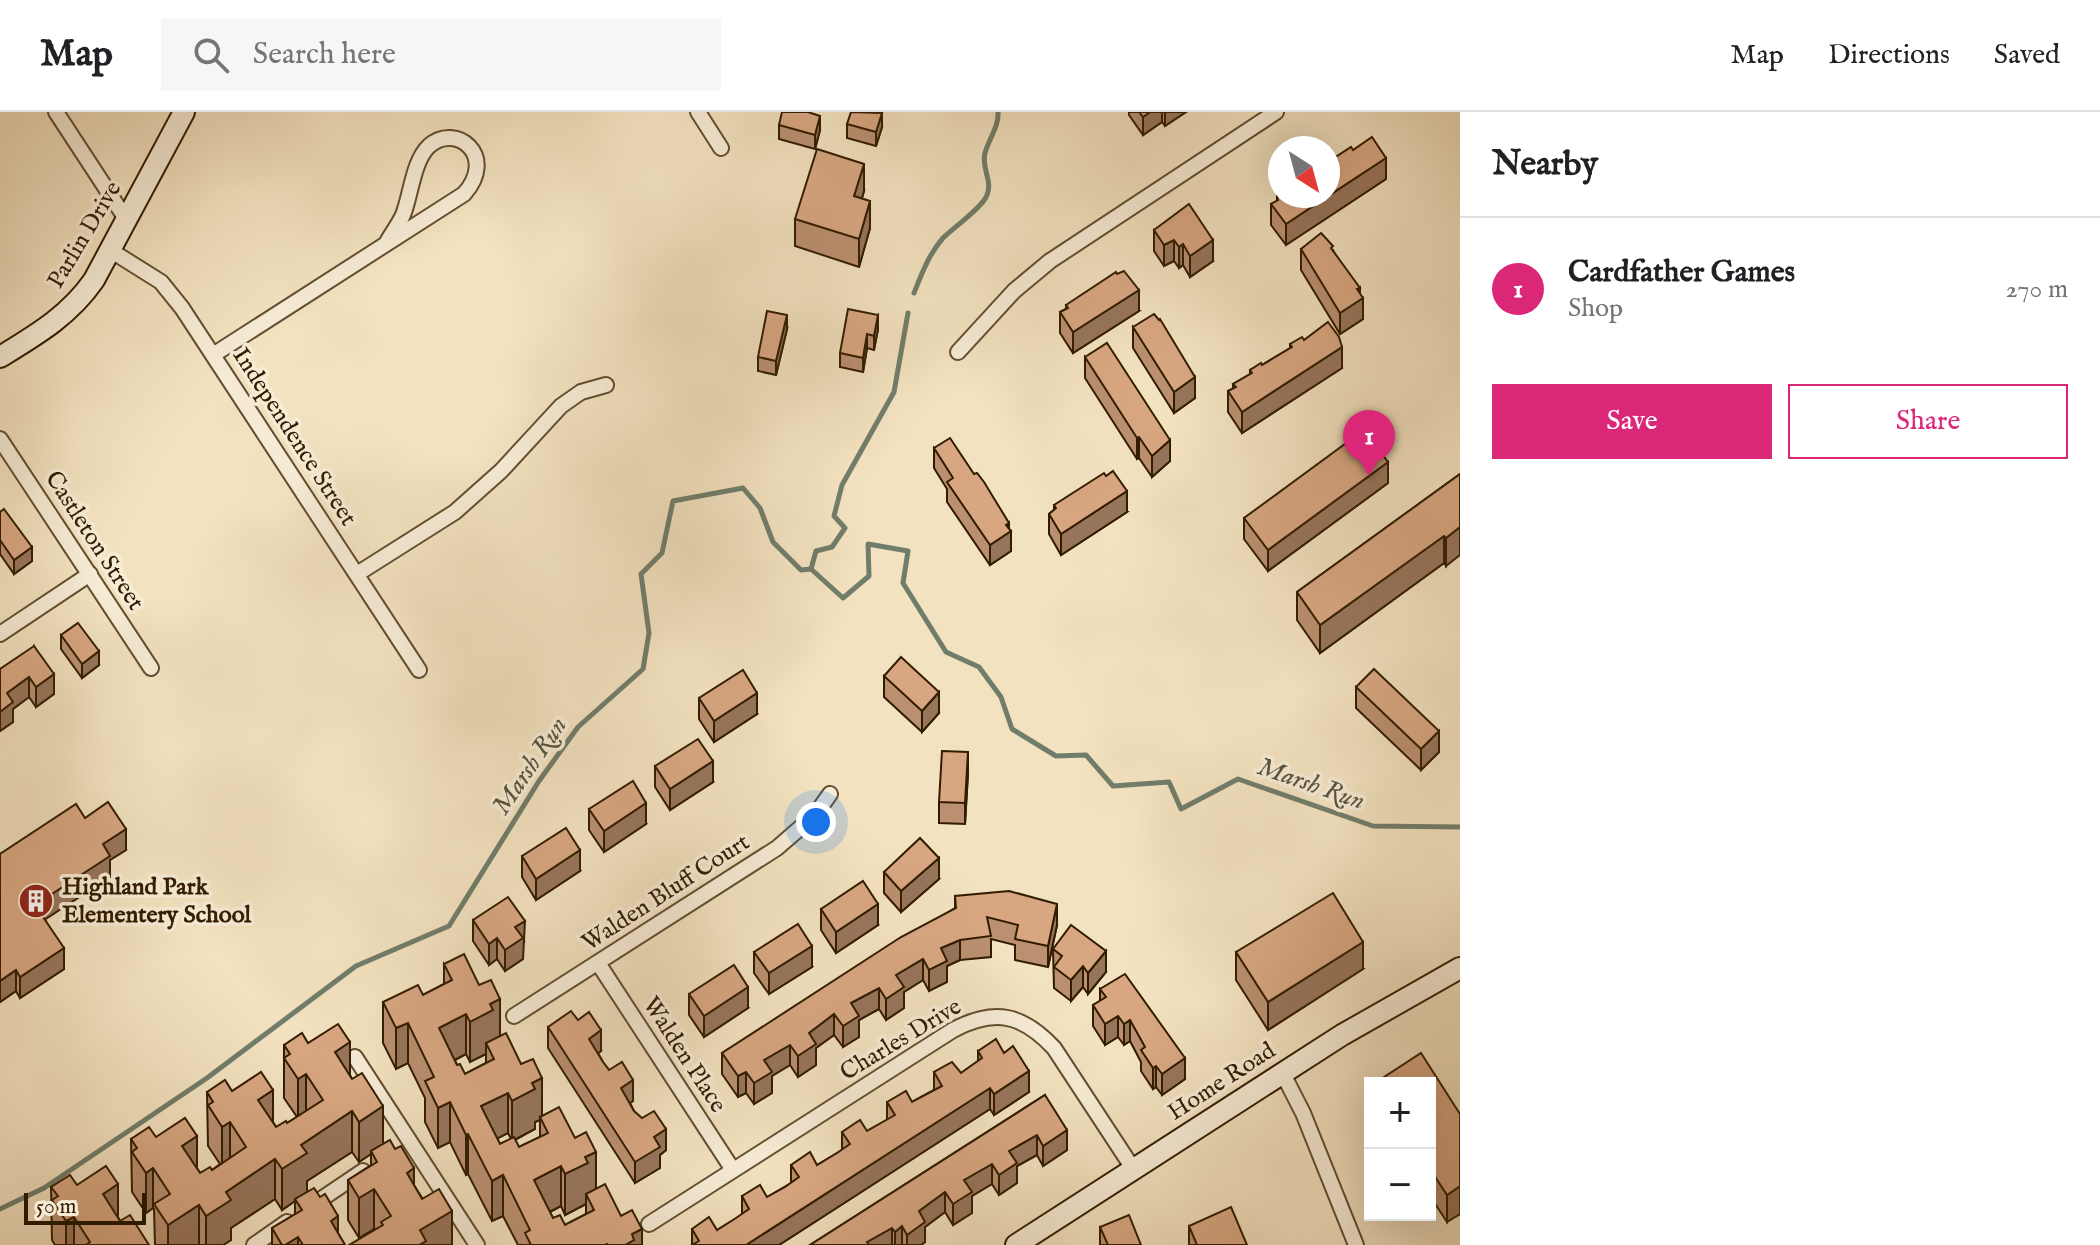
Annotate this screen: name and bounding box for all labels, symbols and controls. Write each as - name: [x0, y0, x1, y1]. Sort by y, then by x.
- search box: [161, 19, 721, 91]
- text: Map: [40, 31, 113, 79]
- icon: search: [189, 33, 233, 77]
- text: Search here: [253, 36, 396, 74]
- text: Map: [1730, 38, 1784, 73]
- text: Directions: [1828, 38, 1950, 73]
- text: Saved: [1994, 38, 2060, 73]
- north arrow: [1268, 136, 1340, 208]
- text: Nearby: [1492, 143, 1598, 186]
- street label: Parlin Drive: [41, 176, 129, 294]
- text: Cardfather Games: [1568, 254, 1795, 292]
- text: 1: [1513, 273, 1523, 306]
- text: 270 m: [2005, 273, 2068, 306]
- text: Shop: [1568, 292, 1623, 325]
- street label: Independence Street: [225, 342, 363, 532]
- button: Save: [1492, 384, 1772, 459]
- button: Share: [1788, 384, 2068, 459]
- pin: 1: [1343, 410, 1395, 476]
- street label: Castleton Street: [37, 465, 151, 617]
- water label: Marsh Run: [485, 711, 575, 821]
- water label: Marsh Run: [1253, 750, 1369, 818]
- your location: [796, 802, 836, 842]
- street label: Walden Bluff Court: [576, 827, 756, 959]
- place label: Highland Park Elementery School: [62, 872, 251, 931]
- building icon: Highland Park Elementery School: [17, 882, 55, 920]
- street label: Walden Place: [635, 991, 733, 1119]
- street label: Charles Drive: [835, 992, 967, 1088]
- street label: Home Road: [1162, 1036, 1282, 1128]
- map controls: [1364, 1077, 1436, 1221]
- button: +: [1364, 1077, 1436, 1149]
- button: −: [1364, 1149, 1436, 1221]
- scale bar: [24, 1189, 146, 1225]
- text: 50 m: [36, 1193, 77, 1221]

